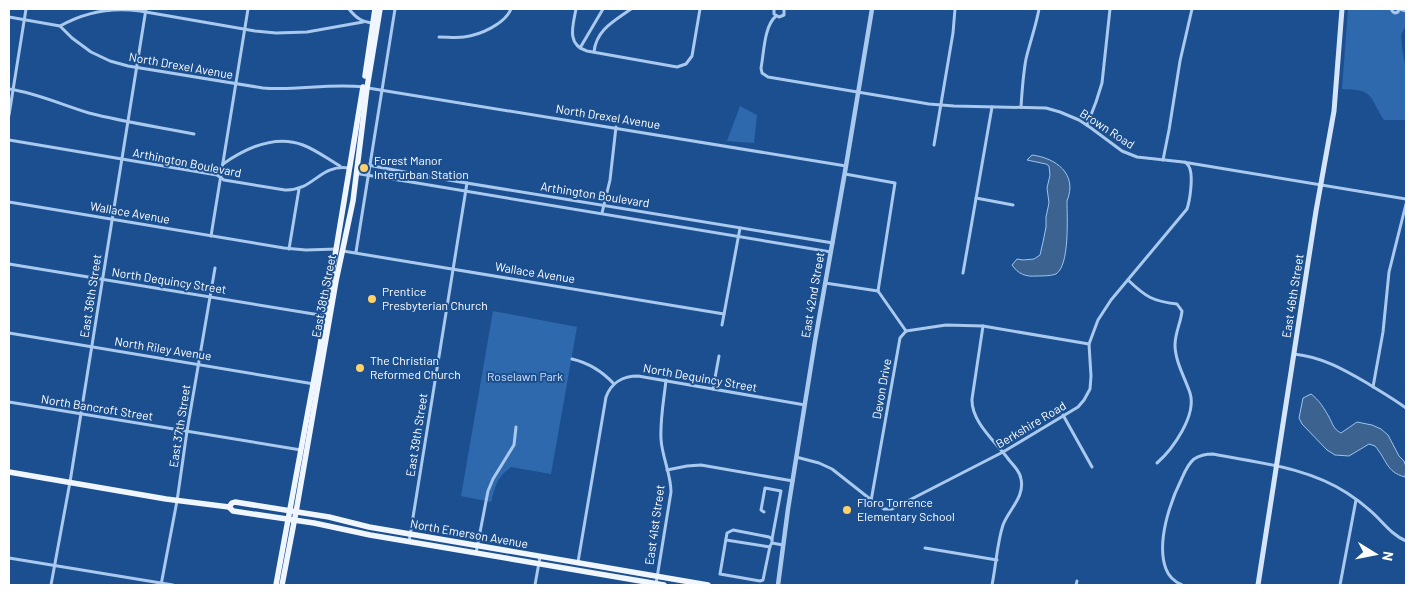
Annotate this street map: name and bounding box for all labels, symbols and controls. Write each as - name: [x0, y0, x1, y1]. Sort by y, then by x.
- street label: North Drexel Avenue: [128, 49, 234, 81]
- street label: North Drexel Avenue: [555, 101, 661, 131]
- street label: Brown Road: [1078, 105, 1137, 151]
- street label: Arthington Boulevard: [132, 145, 243, 179]
- place label: Forest Manor Interurban Station: [374, 153, 469, 181]
- marker: Forest Manor Interurban Station: [358, 162, 370, 174]
- street label: Arthington Boulevard: [540, 178, 651, 210]
- street label: Wallace Avenue: [89, 198, 171, 226]
- street label: East 42nd Street: [798, 251, 826, 339]
- street label: East 36th Street: [77, 253, 104, 339]
- street label: East 38th Street: [308, 253, 338, 339]
- street label: East 46th Street: [1278, 253, 1306, 339]
- street label: Wallace Avenue: [494, 259, 576, 285]
- street label: North Dequincy Street: [111, 264, 227, 296]
- place label: Prentice Presbyterian Church: [382, 284, 488, 312]
- marker: Prentice Presbyterian Church: [366, 293, 378, 305]
- street label: North Riley Avenue: [114, 333, 213, 363]
- place label: The Christian Reformed Church: [370, 353, 461, 381]
- street label: Devon Drive: [869, 357, 893, 420]
- street label: North Dequincy Street: [642, 360, 758, 394]
- marker: The Christian Reformed Church: [354, 362, 366, 374]
- park label: Roselawn Park: [487, 369, 563, 383]
- street label: East 37th Street: [166, 383, 192, 468]
- street label: North Bancroft Street: [40, 391, 154, 423]
- street label: East 39th Street: [403, 392, 430, 478]
- street label: Berkshire Road: [993, 398, 1068, 451]
- street label: East 41st Street: [641, 484, 667, 566]
- place label: Floro Torrence Elementary School: [857, 495, 955, 523]
- marker: Floro Torrence Elementary School: [841, 504, 853, 516]
- street label: North Emerson Avenue: [409, 516, 529, 550]
- north arrow: [1350, 529, 1400, 579]
- text: N: [1379, 550, 1397, 562]

